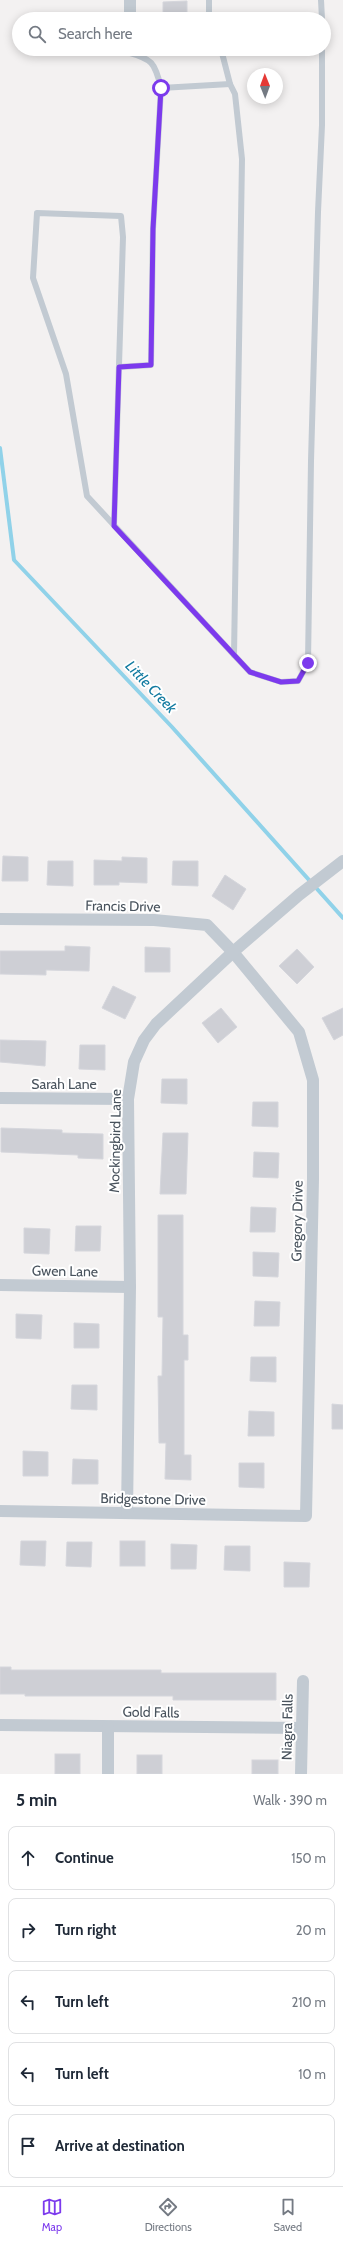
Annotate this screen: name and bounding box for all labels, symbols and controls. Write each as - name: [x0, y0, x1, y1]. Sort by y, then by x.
- search box: [12, 12, 331, 56]
- icon: search: [26, 23, 48, 45]
- text: Search here: [58, 25, 133, 43]
- north arrow: [247, 68, 283, 104]
- route start: [152, 79, 170, 97]
- route end: [299, 654, 317, 672]
- water label: Little Creek: [122, 657, 181, 717]
- street label: Francis Drive: [85, 896, 161, 916]
- street label: Sarah Lane: [31, 1075, 97, 1093]
- street label: Mockingbird Lane: [105, 1089, 125, 1193]
- street label: Gregory Drive: [287, 1180, 307, 1262]
- street label: Gwen Lane: [32, 1261, 98, 1281]
- street label: Bridgestone Drive: [100, 1489, 206, 1509]
- street label: Niagra Falls: [277, 1694, 297, 1760]
- street label: Gold Falls: [122, 1703, 180, 1721]
- text: 5 min: [16, 1790, 57, 1810]
- text: Walk · 390 m: [253, 1792, 327, 1808]
- icon: ahead: [17, 1847, 39, 1869]
- text: Continue: [55, 1849, 114, 1867]
- text: 150 m: [291, 1850, 326, 1866]
- icon: right: [17, 1919, 39, 1941]
- text: Turn right: [55, 1921, 116, 1939]
- text: 20 m: [296, 1922, 326, 1938]
- icon: left: [17, 1991, 39, 2013]
- text: Turn left: [55, 1993, 109, 2011]
- text: 210 m: [292, 1994, 326, 2010]
- icon: left: [17, 2063, 39, 2085]
- text: Turn left: [55, 2065, 109, 2083]
- text: 10 m: [298, 2066, 326, 2082]
- icon: arrive: [17, 2135, 39, 2157]
- text: Arrive at destination: [55, 2137, 185, 2155]
- tab: Map: [41, 2196, 63, 2234]
- tab: Directions: [145, 2196, 192, 2234]
- tab: Saved: [274, 2196, 302, 2234]

